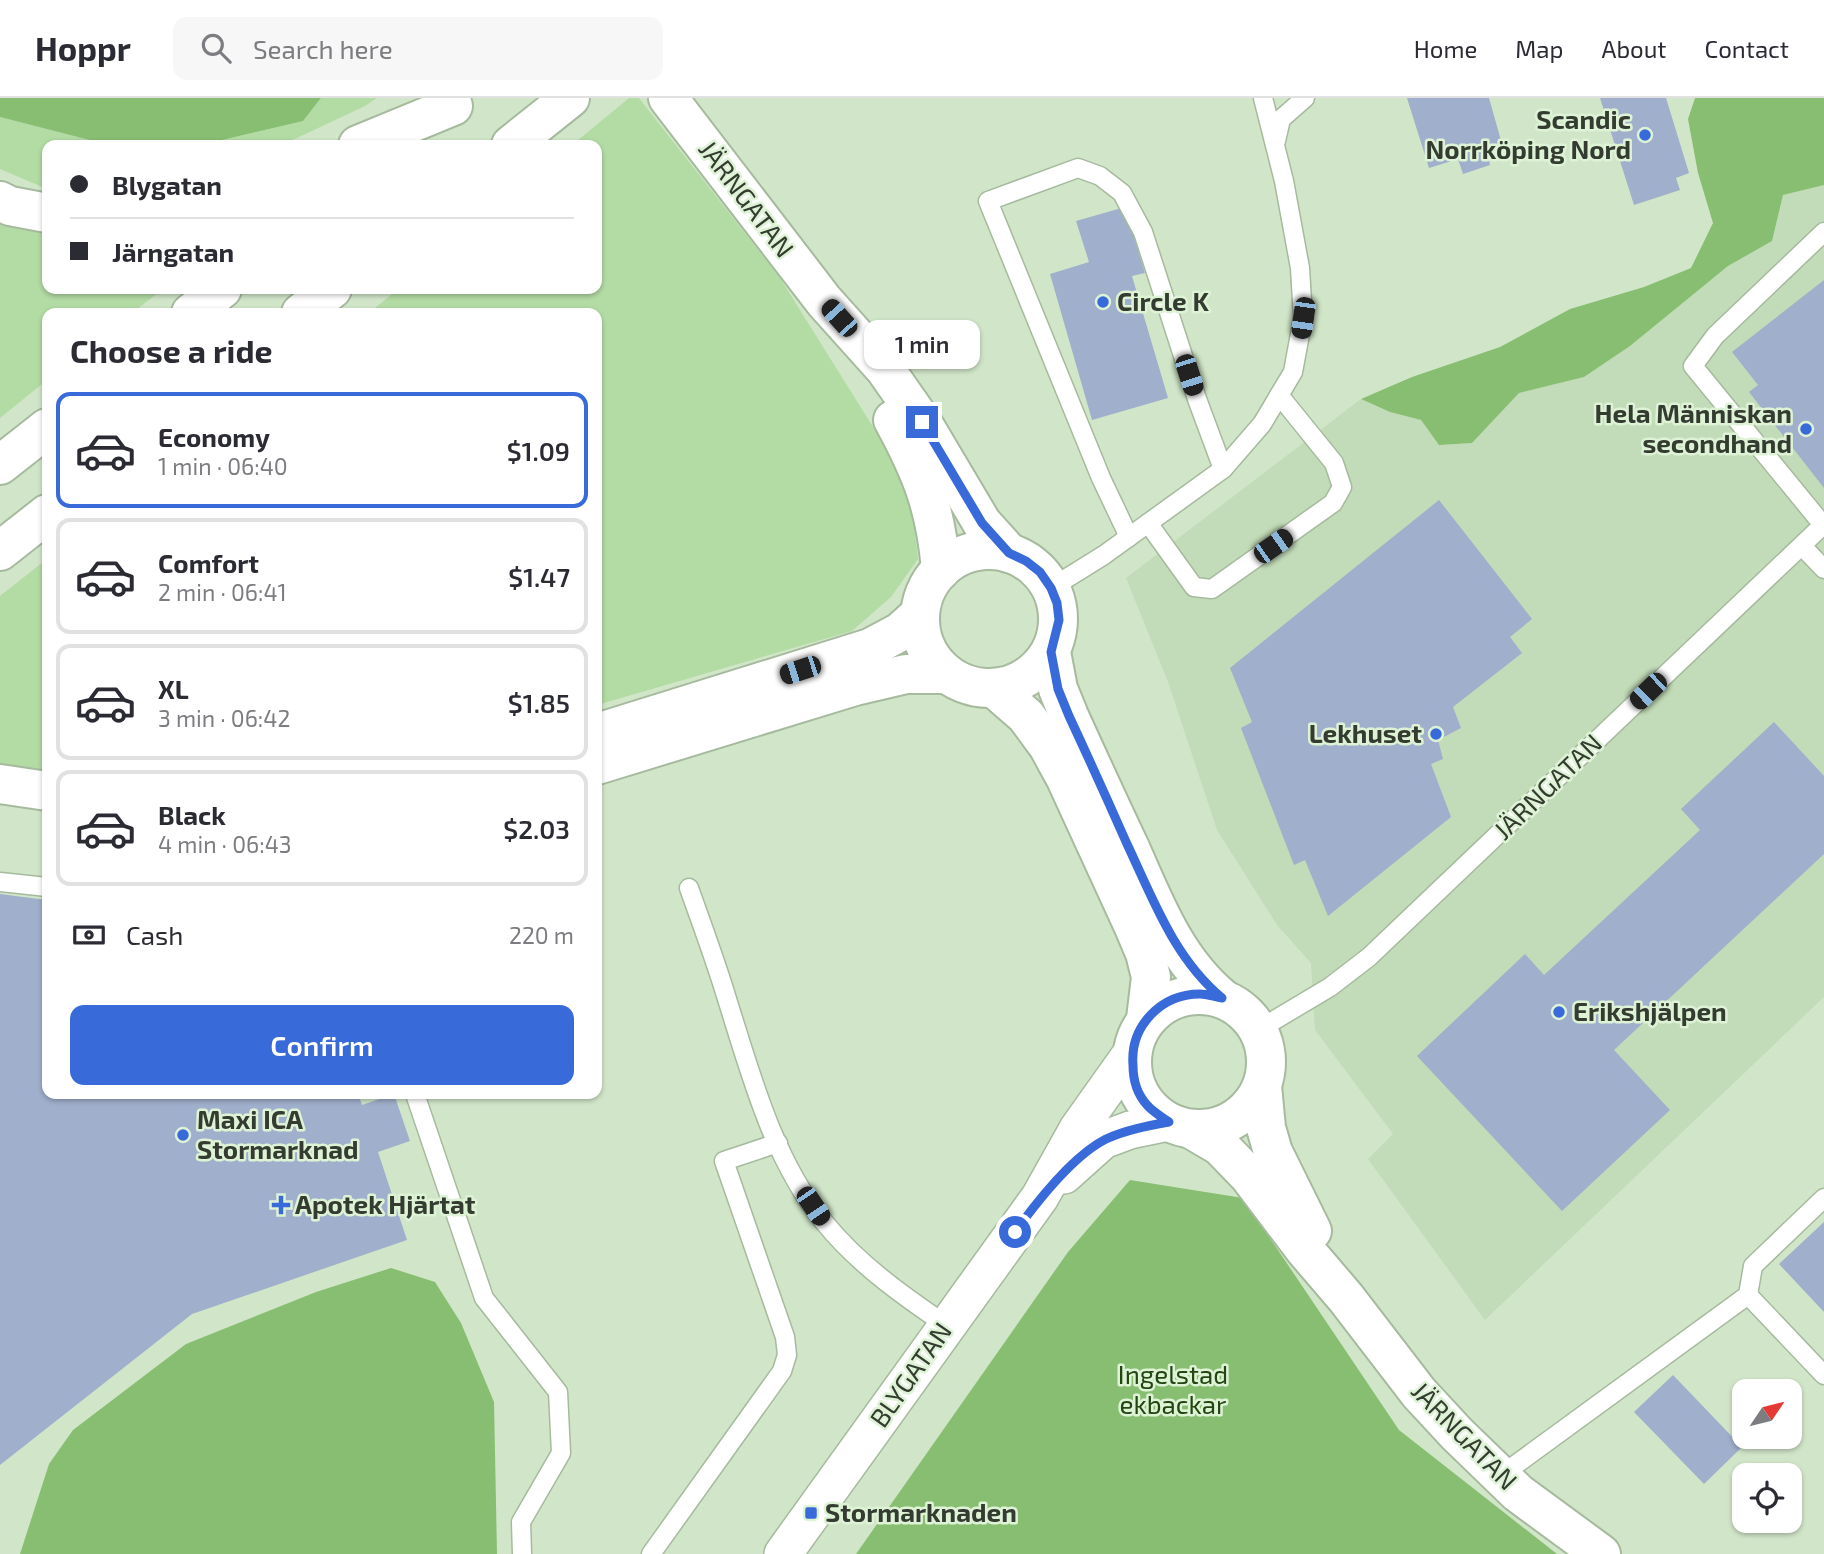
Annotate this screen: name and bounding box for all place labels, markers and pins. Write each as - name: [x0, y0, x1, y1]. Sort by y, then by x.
- place label: Scandic Norrköping Nord: [1426, 103, 1631, 164]
- marker: Scandic Norrköping Nord: [1637, 127, 1653, 143]
- place label: Circle K: [1117, 285, 1209, 316]
- marker: Circle K: [1095, 294, 1111, 310]
- place label: Hela Människan secondhand: [1595, 397, 1792, 458]
- marker: Hela Människan secondhand: [1798, 421, 1814, 437]
- place label: Lekhuset: [1309, 717, 1422, 748]
- marker: Lekhuset: [1428, 726, 1444, 742]
- place label: Erikshjälpen: [1573, 995, 1727, 1026]
- marker: Erikshjälpen: [1551, 1004, 1567, 1020]
- place label: Maxi ICA Stormarknad: [197, 1103, 359, 1164]
- marker: Maxi ICA Stormarknad: [175, 1127, 191, 1143]
- place label: Apotek Hjärtat: [295, 1188, 476, 1219]
- marker: Apotek Hjärtat: [273, 1197, 289, 1213]
- place label: Stormarknaden: [825, 1496, 1017, 1527]
- marker: Stormarknaden: [803, 1505, 819, 1521]

